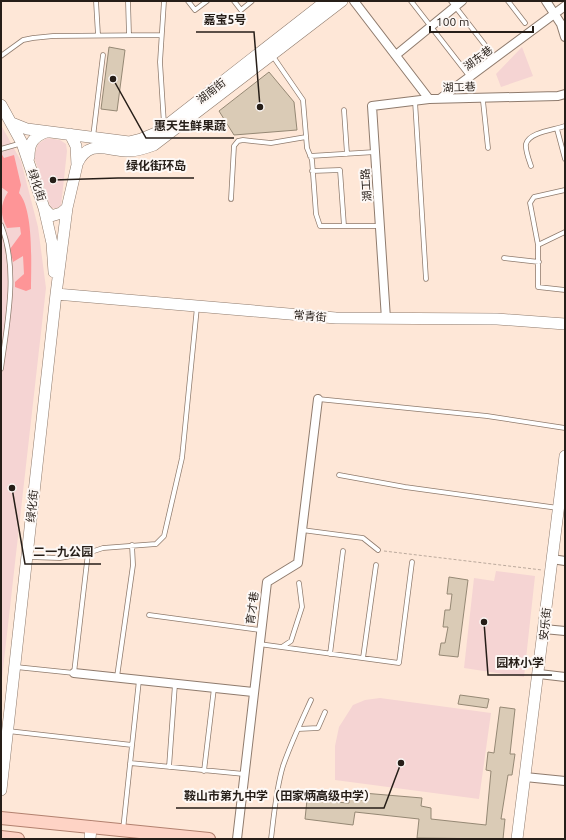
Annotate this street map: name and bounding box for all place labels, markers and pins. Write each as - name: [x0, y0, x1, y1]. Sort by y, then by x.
- callout: 嘉宝5号: [196, 8, 254, 32]
- callout: 惠天生鲜果蔬: [146, 114, 234, 138]
- callout: 绿化街环岛: [118, 154, 194, 178]
- callout: 二一九公园: [25, 540, 101, 564]
- callout: 园林小学: [488, 651, 552, 675]
- callout: 鞍山市第九中学（田家炳高级中学）: [176, 784, 384, 808]

